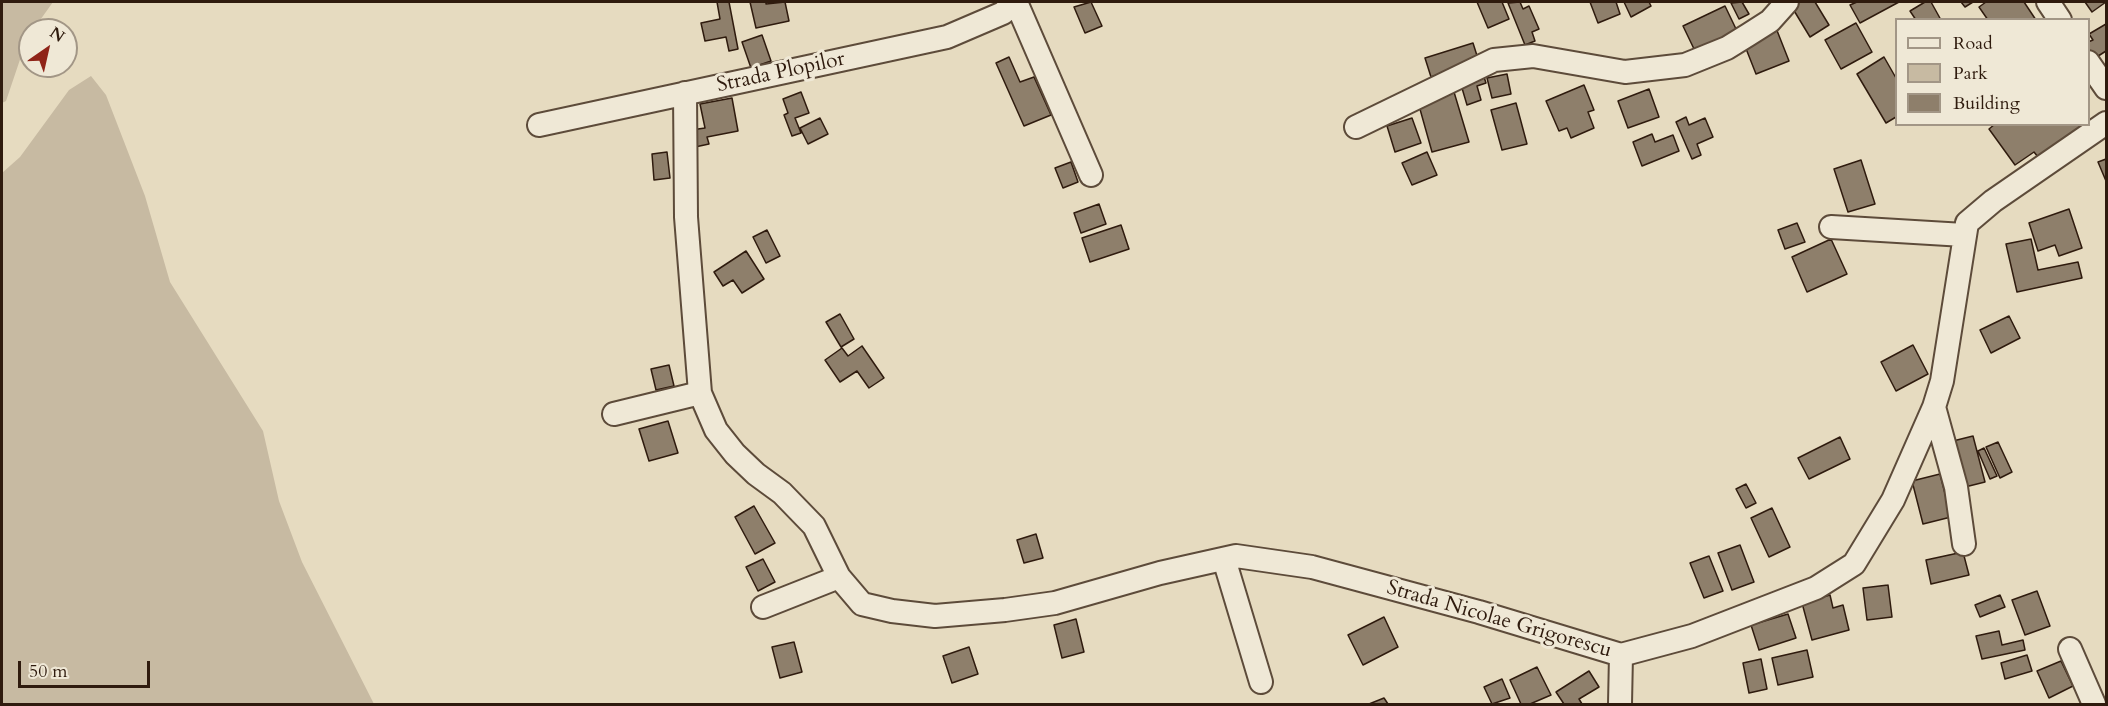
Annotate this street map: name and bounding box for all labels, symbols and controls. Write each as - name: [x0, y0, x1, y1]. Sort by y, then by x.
- north arrow: [18, 18, 78, 78]
- legend: [1895, 18, 2090, 126]
- text: N: [45, 22, 69, 48]
- text: Road: [1953, 31, 1993, 56]
- street label: Strada Plopilor: [715, 47, 847, 99]
- text: Park: [1953, 61, 1988, 86]
- text: Building: [1953, 91, 2020, 116]
- street label: Strada Nicolae Grigorescu: [1384, 576, 1614, 664]
- scale bar: [21, 649, 153, 687]
- text: 50 m: [29, 659, 68, 684]

